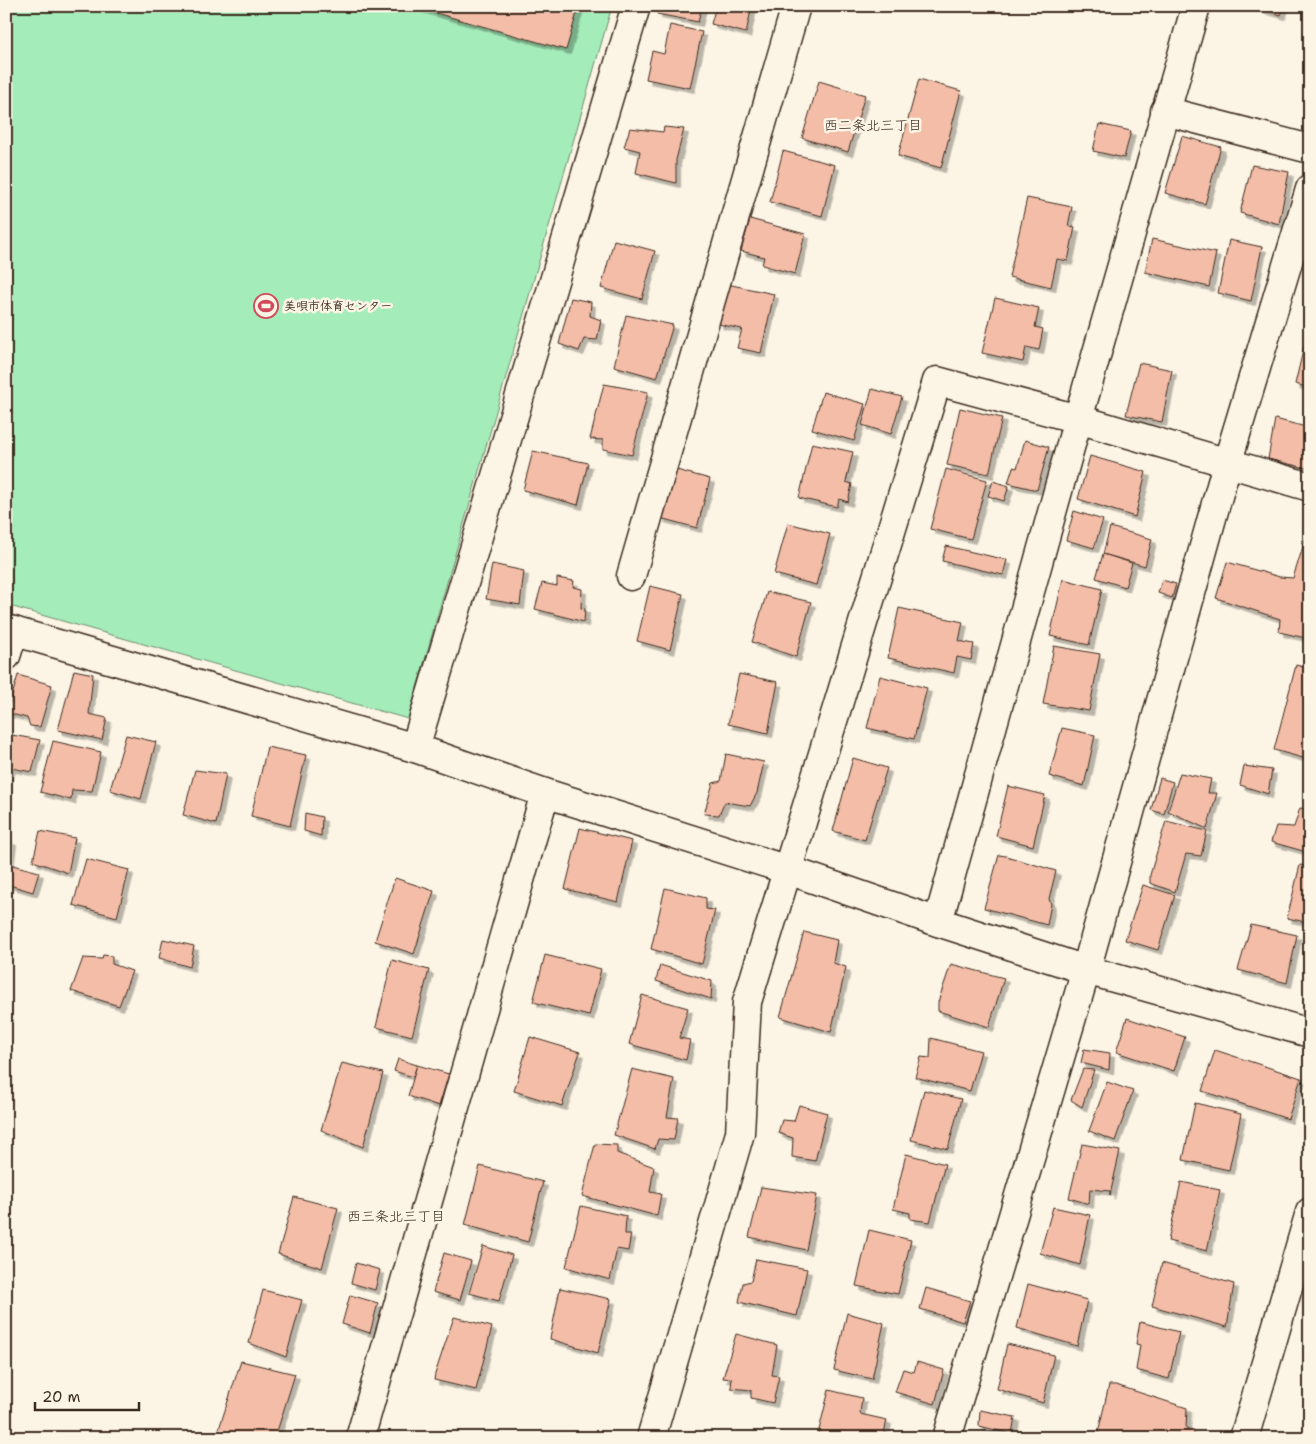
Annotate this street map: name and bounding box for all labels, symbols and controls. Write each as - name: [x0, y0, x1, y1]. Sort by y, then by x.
- district label: 西二条北三丁目: [824, 116, 922, 134]
- sports icon: 美唄市体育センター: [253, 293, 279, 319]
- place label: 美唄市体育センター: [284, 298, 392, 314]
- district label: 西三条北三丁目: [347, 1207, 445, 1225]
- scale bar: [35, 1379, 139, 1411]
- text: 20 m: [42, 1387, 81, 1407]

